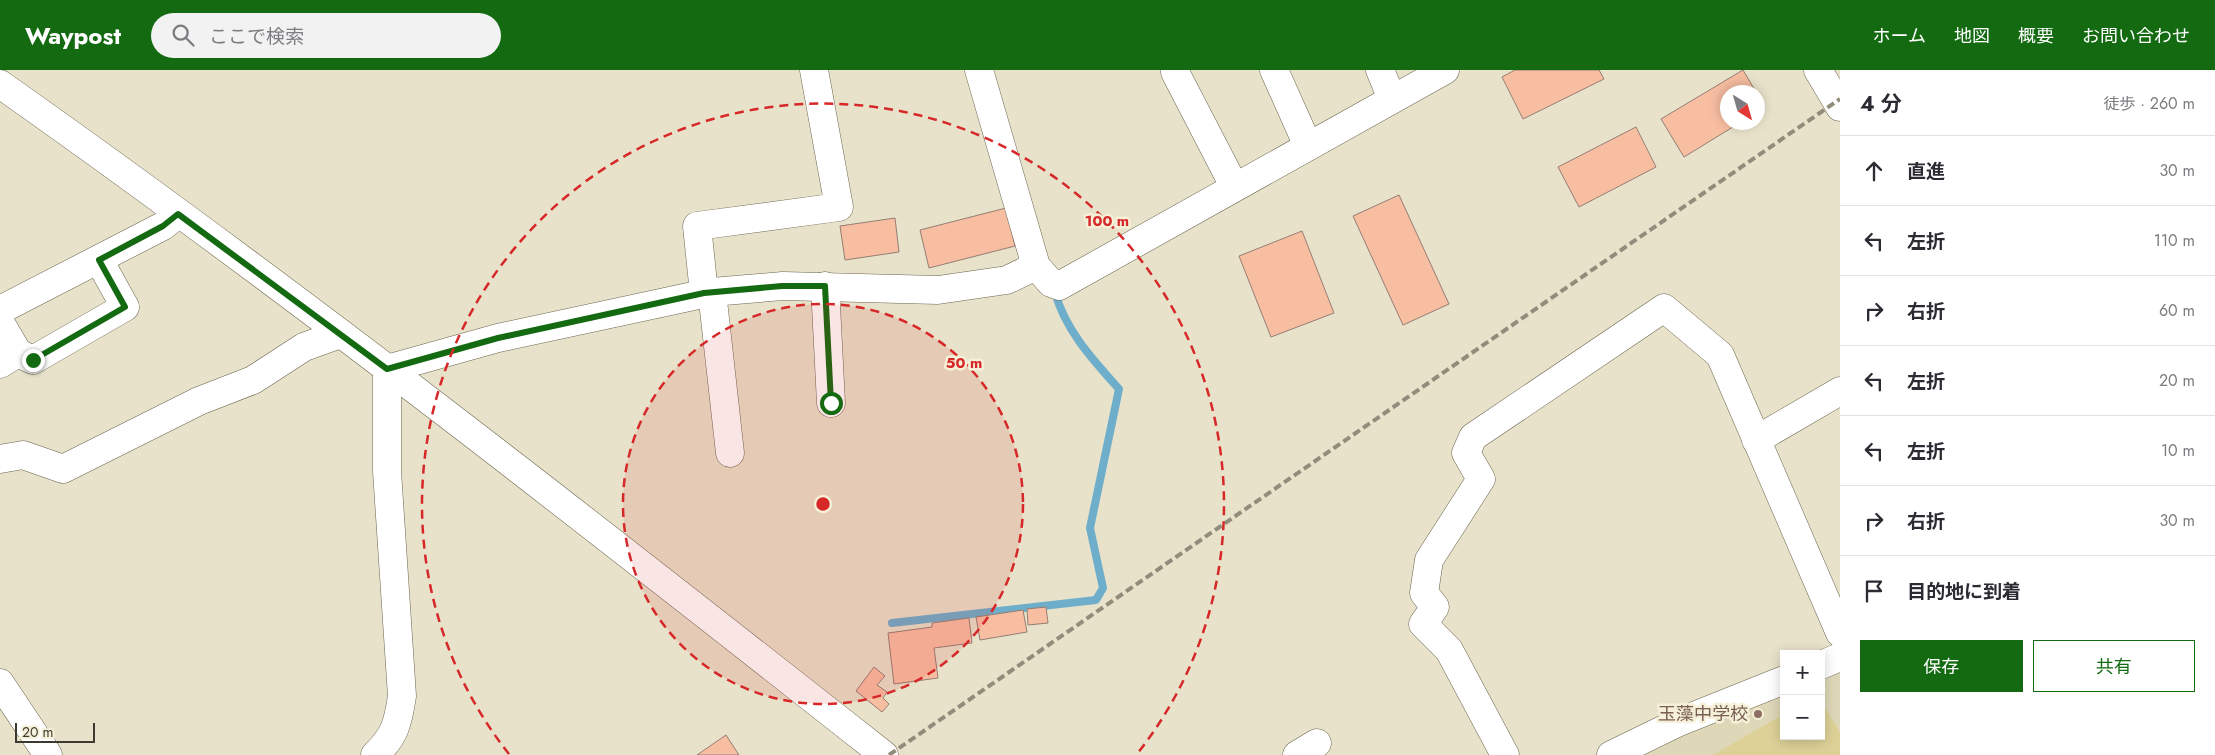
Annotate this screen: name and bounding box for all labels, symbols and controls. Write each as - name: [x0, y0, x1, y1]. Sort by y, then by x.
- search box: [151, 13, 501, 58]
- text: Waypost: [25, 18, 121, 53]
- icon: search: [169, 21, 197, 49]
- text: ここで検索: [209, 23, 304, 50]
- text: ホーム: [1873, 23, 1926, 49]
- text: 地図: [1954, 23, 1990, 49]
- text: 概要: [2018, 23, 2054, 49]
- text: お問い合わせ: [2082, 23, 2190, 49]
- north arrow: [1720, 85, 1765, 130]
- text: 4 分: [1860, 89, 1902, 119]
- text: 徒歩 · 260 m: [2103, 92, 2195, 115]
- icon: ahead: [1860, 157, 1888, 185]
- text: 直進: [1907, 158, 1945, 185]
- text: 30 m: [2159, 159, 2195, 182]
- text: 100 m: [1085, 210, 1129, 232]
- icon: left: [1860, 227, 1888, 255]
- text: 左折: [1907, 228, 1945, 255]
- text: 110 m: [2154, 229, 2195, 252]
- icon: right: [1860, 297, 1888, 325]
- text: 右折: [1907, 298, 1945, 325]
- text: 60 m: [2159, 299, 2195, 322]
- route end: [22, 349, 45, 372]
- text: 50 m: [946, 352, 982, 374]
- icon: left: [1860, 367, 1888, 395]
- text: 左折: [1907, 368, 1945, 395]
- text: 20 m: [2159, 369, 2195, 392]
- route start: [820, 392, 843, 415]
- icon: left: [1860, 437, 1888, 465]
- text: 左折: [1907, 438, 1945, 465]
- text: 10 m: [2161, 439, 2195, 462]
- centre of rings: [814, 495, 832, 513]
- icon: right: [1860, 507, 1888, 535]
- text: 右折: [1907, 508, 1945, 535]
- text: 30 m: [2159, 509, 2195, 532]
- icon: arrive: [1860, 577, 1888, 605]
- text: 目的地に到着: [1907, 578, 2021, 605]
- button: 保存: [1860, 640, 2023, 692]
- button: 共有: [2033, 640, 2195, 692]
- map controls: [1780, 650, 1825, 740]
- button: +: [1780, 650, 1825, 695]
- button: −: [1780, 695, 1825, 740]
- place label: 玉藻中学校: [1658, 701, 1748, 727]
- marker: 玉藻中学校: [1752, 708, 1764, 720]
- scale bar: [15, 720, 95, 743]
- text: 20 m: [22, 722, 54, 742]

